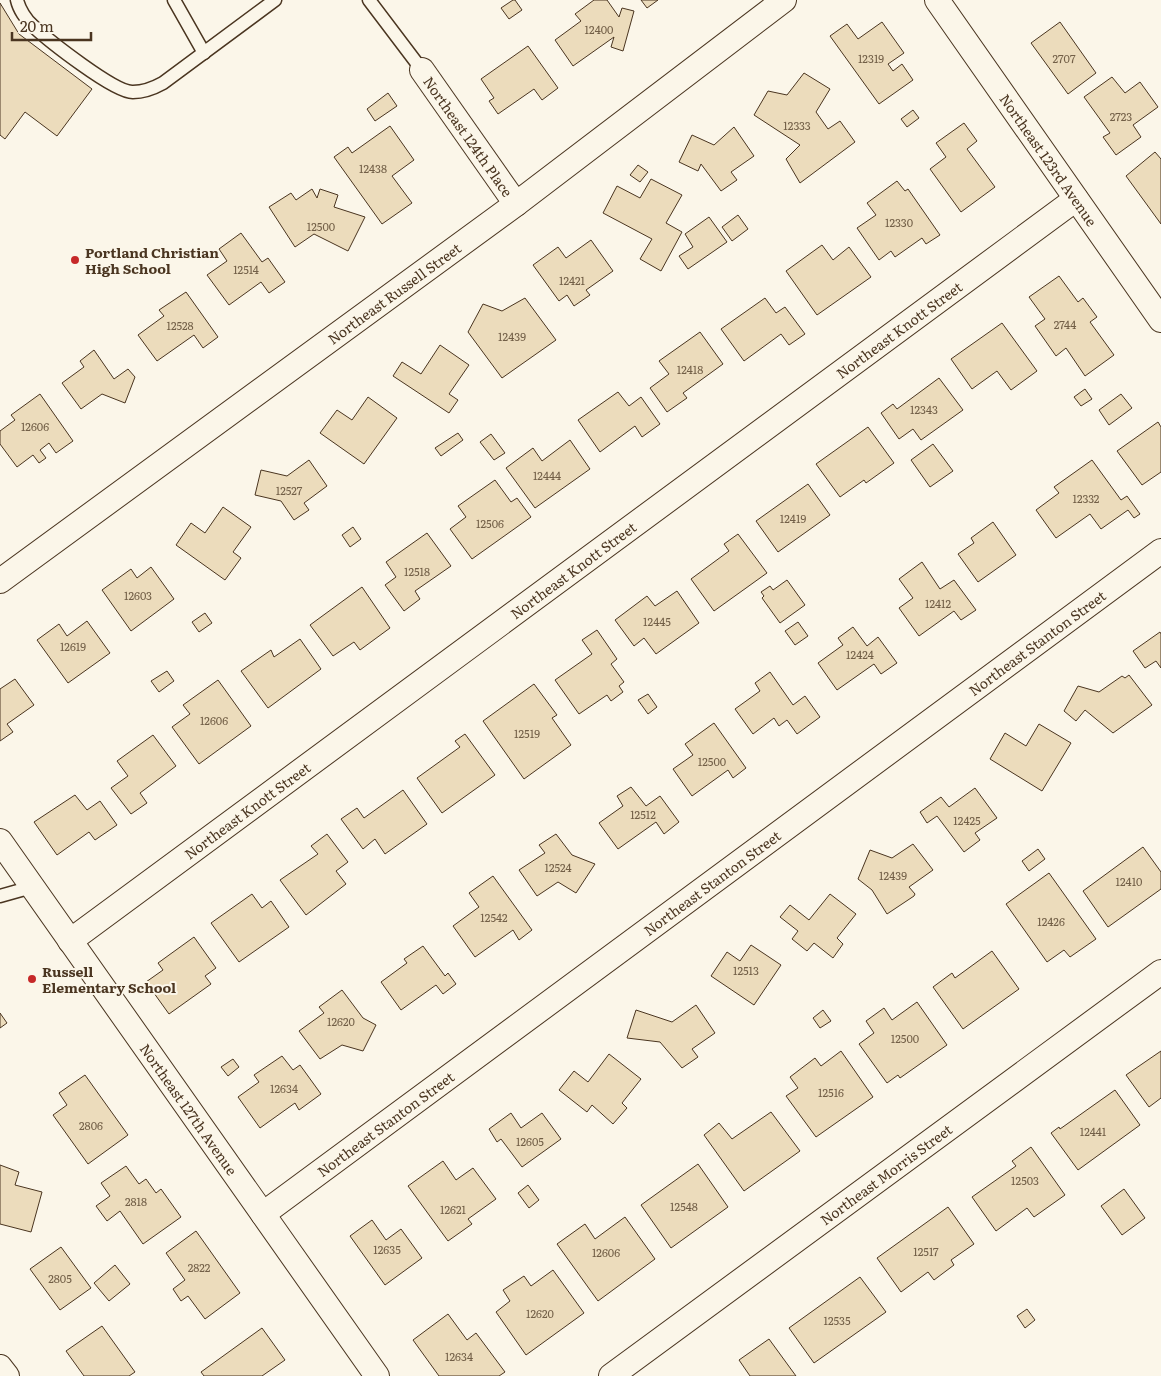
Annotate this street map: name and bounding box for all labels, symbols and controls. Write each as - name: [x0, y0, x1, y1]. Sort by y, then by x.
- scale bar: [12, 10, 91, 42]
- text: 20 m: [20, 14, 54, 37]
- house number: 12400: [585, 21, 613, 37]
- house number: 12319: [858, 50, 884, 66]
- house number: 2707: [1053, 50, 1076, 66]
- street label: Northeast 124th Place: [419, 72, 518, 201]
- street label: Northeast 123rd Avenue: [995, 90, 1102, 230]
- house number: 2723: [1110, 108, 1132, 124]
- house number: 12333: [783, 117, 811, 133]
- house number: 12438: [359, 160, 387, 176]
- house number: 12330: [885, 214, 913, 230]
- house number: 12500: [307, 218, 335, 234]
- street label: Northeast Russell Street: [323, 238, 465, 348]
- place label: Portland Christian High School: [85, 242, 219, 278]
- marker: Portland Christian High School: [69, 254, 81, 266]
- house number: 12514: [233, 261, 259, 277]
- house number: 12421: [559, 272, 586, 288]
- street label: Northeast Knott Street: [832, 276, 966, 383]
- house number: 2744: [1054, 316, 1076, 332]
- house number: 12528: [166, 317, 194, 333]
- house number: 12439: [498, 328, 526, 344]
- house number: 12418: [677, 361, 703, 377]
- house number: 12343: [910, 401, 938, 417]
- house number: 12606: [21, 418, 49, 434]
- house number: 12444: [533, 467, 561, 483]
- house number: 12527: [276, 482, 303, 498]
- house number: 12332: [1073, 490, 1100, 506]
- house number: 12419: [780, 510, 806, 526]
- house number: 12506: [476, 515, 504, 531]
- street label: Northeast Knott Street: [506, 517, 640, 623]
- house number: 12518: [404, 563, 430, 579]
- street label: Northeast Stanton Street: [964, 585, 1110, 700]
- house number: 12603: [124, 587, 152, 603]
- house number: 12412: [925, 595, 952, 611]
- house number: 12445: [643, 613, 671, 629]
- house number: 12619: [60, 638, 86, 654]
- house number: 12424: [846, 646, 874, 662]
- house number: 12606: [200, 712, 228, 728]
- house number: 12519: [514, 725, 540, 741]
- house number: 12500: [698, 753, 726, 769]
- street label: Northeast Knott Street: [180, 757, 314, 864]
- house number: 12512: [630, 806, 656, 822]
- house number: 12425: [953, 812, 981, 828]
- street label: Northeast Stanton Street: [639, 825, 785, 940]
- house number: 12524: [544, 859, 572, 875]
- house number: 12439: [879, 867, 907, 883]
- house number: 12410: [1116, 873, 1142, 889]
- house number: 12542: [480, 909, 508, 925]
- house number: 12426: [1037, 913, 1065, 929]
- place label: Russell Elementary School: [42, 961, 176, 997]
- house number: 12513: [733, 962, 759, 978]
- marker: Russell Elementary School: [26, 973, 38, 985]
- house number: 12620: [327, 1013, 355, 1029]
- house number: 12500: [891, 1030, 919, 1046]
- street label: Northeast 127th Avenue: [136, 1039, 242, 1179]
- street label: Northeast Stanton Street: [313, 1066, 458, 1181]
- house number: 12634: [270, 1080, 298, 1096]
- house number: 12516: [818, 1084, 844, 1100]
- house number: 2806: [79, 1117, 103, 1133]
- street label: Northeast Morris Street: [816, 1119, 956, 1229]
- house number: 12441: [1080, 1123, 1107, 1139]
- house number: 12605: [516, 1133, 544, 1149]
- house number: 12503: [1011, 1172, 1039, 1188]
- house number: 2818: [125, 1193, 147, 1209]
- house number: 12548: [670, 1198, 698, 1214]
- house number: 12621: [440, 1201, 467, 1217]
- house number: 12635: [373, 1241, 401, 1257]
- house number: 12517: [913, 1243, 939, 1259]
- house number: 12606: [592, 1244, 620, 1260]
- house number: 2822: [188, 1259, 211, 1275]
- house number: 2805: [48, 1270, 72, 1286]
- house number: 12620: [526, 1305, 554, 1321]
- house number: 12535: [823, 1312, 851, 1328]
- house number: 12634: [445, 1348, 473, 1364]

